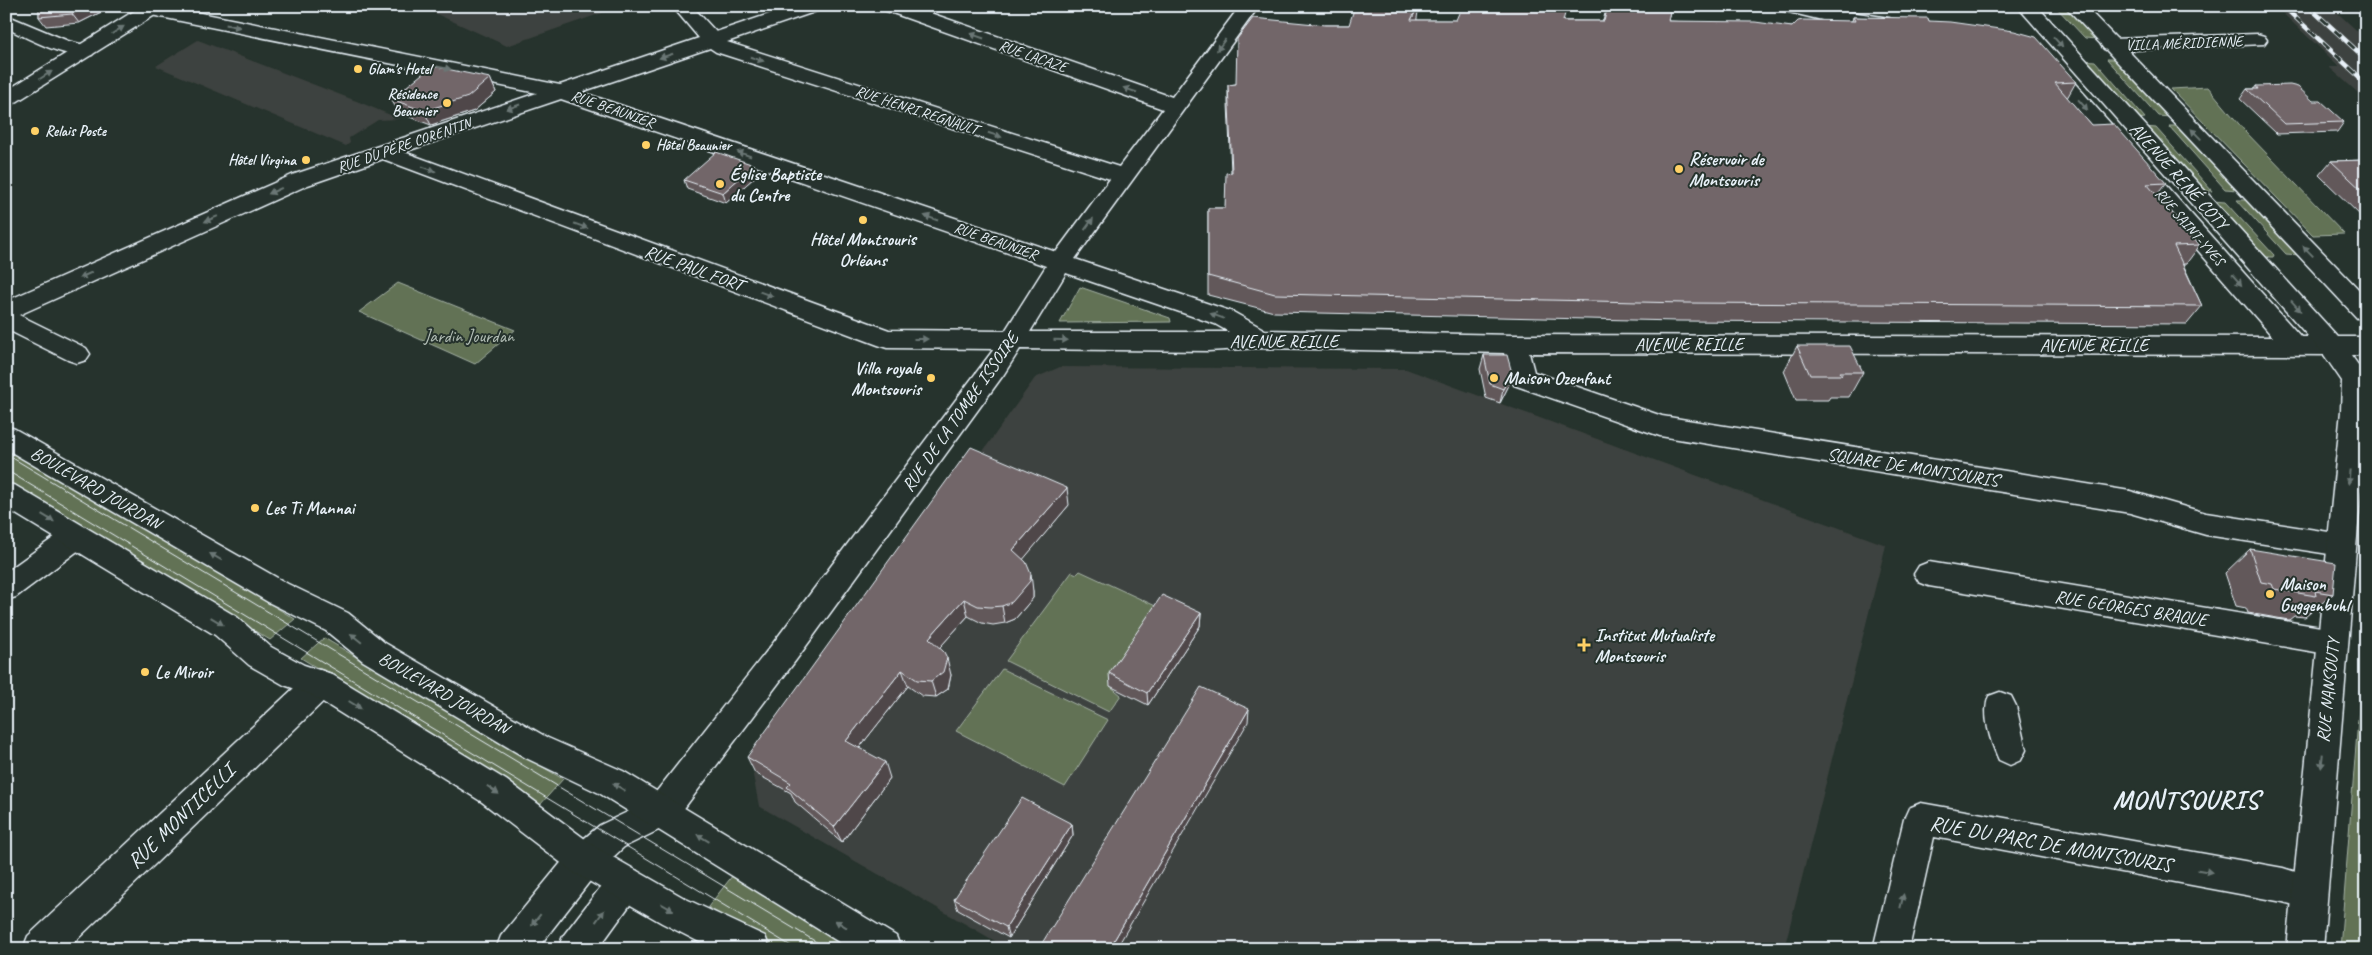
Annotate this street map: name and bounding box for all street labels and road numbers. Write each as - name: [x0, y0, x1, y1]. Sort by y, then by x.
- street label: VILLA MÉRIDIENNE: [2125, 32, 2245, 55]
- street label: RUE LACAZE: [996, 36, 1071, 78]
- street label: RUE HENRI REGNAULT: [853, 82, 985, 141]
- street label: RUE BEAUNIER: [569, 86, 659, 133]
- street label: RUE DU PÈRE CORENTIN: [335, 113, 476, 177]
- street label: AVENUE RENÉ COTY: [2125, 118, 2235, 236]
- street label: RUE SAINT-YVES: [2151, 184, 2230, 272]
- street label: RUE BEAUNIER: [952, 218, 1042, 265]
- street label: RUE PAUL FORT: [642, 240, 751, 298]
- street label: RUE DE LA TOMBE ISSOIRE: [897, 326, 1025, 496]
- street label: AVENUE REILLE: [1230, 330, 1341, 352]
- street label: AVENUE REILLE: [1635, 333, 1746, 355]
- street label: AVENUE REILLE: [2040, 334, 2151, 356]
- street label: BOULEVARD JOURDAN: [27, 442, 168, 536]
- street label: SQUARE DE MONTSOURIS: [1826, 443, 2003, 492]
- street label: RUE GEORGES BRAQUE: [2053, 585, 2211, 631]
- street label: RUE NANSOUTY: [2312, 634, 2345, 743]
- street label: BOULEVARD JOURDAN: [375, 647, 516, 741]
- street label: RUE MONTICELLI: [122, 755, 243, 874]
- street label: RUE DU PARC DE MONTSOURIS: [1928, 810, 2177, 879]

